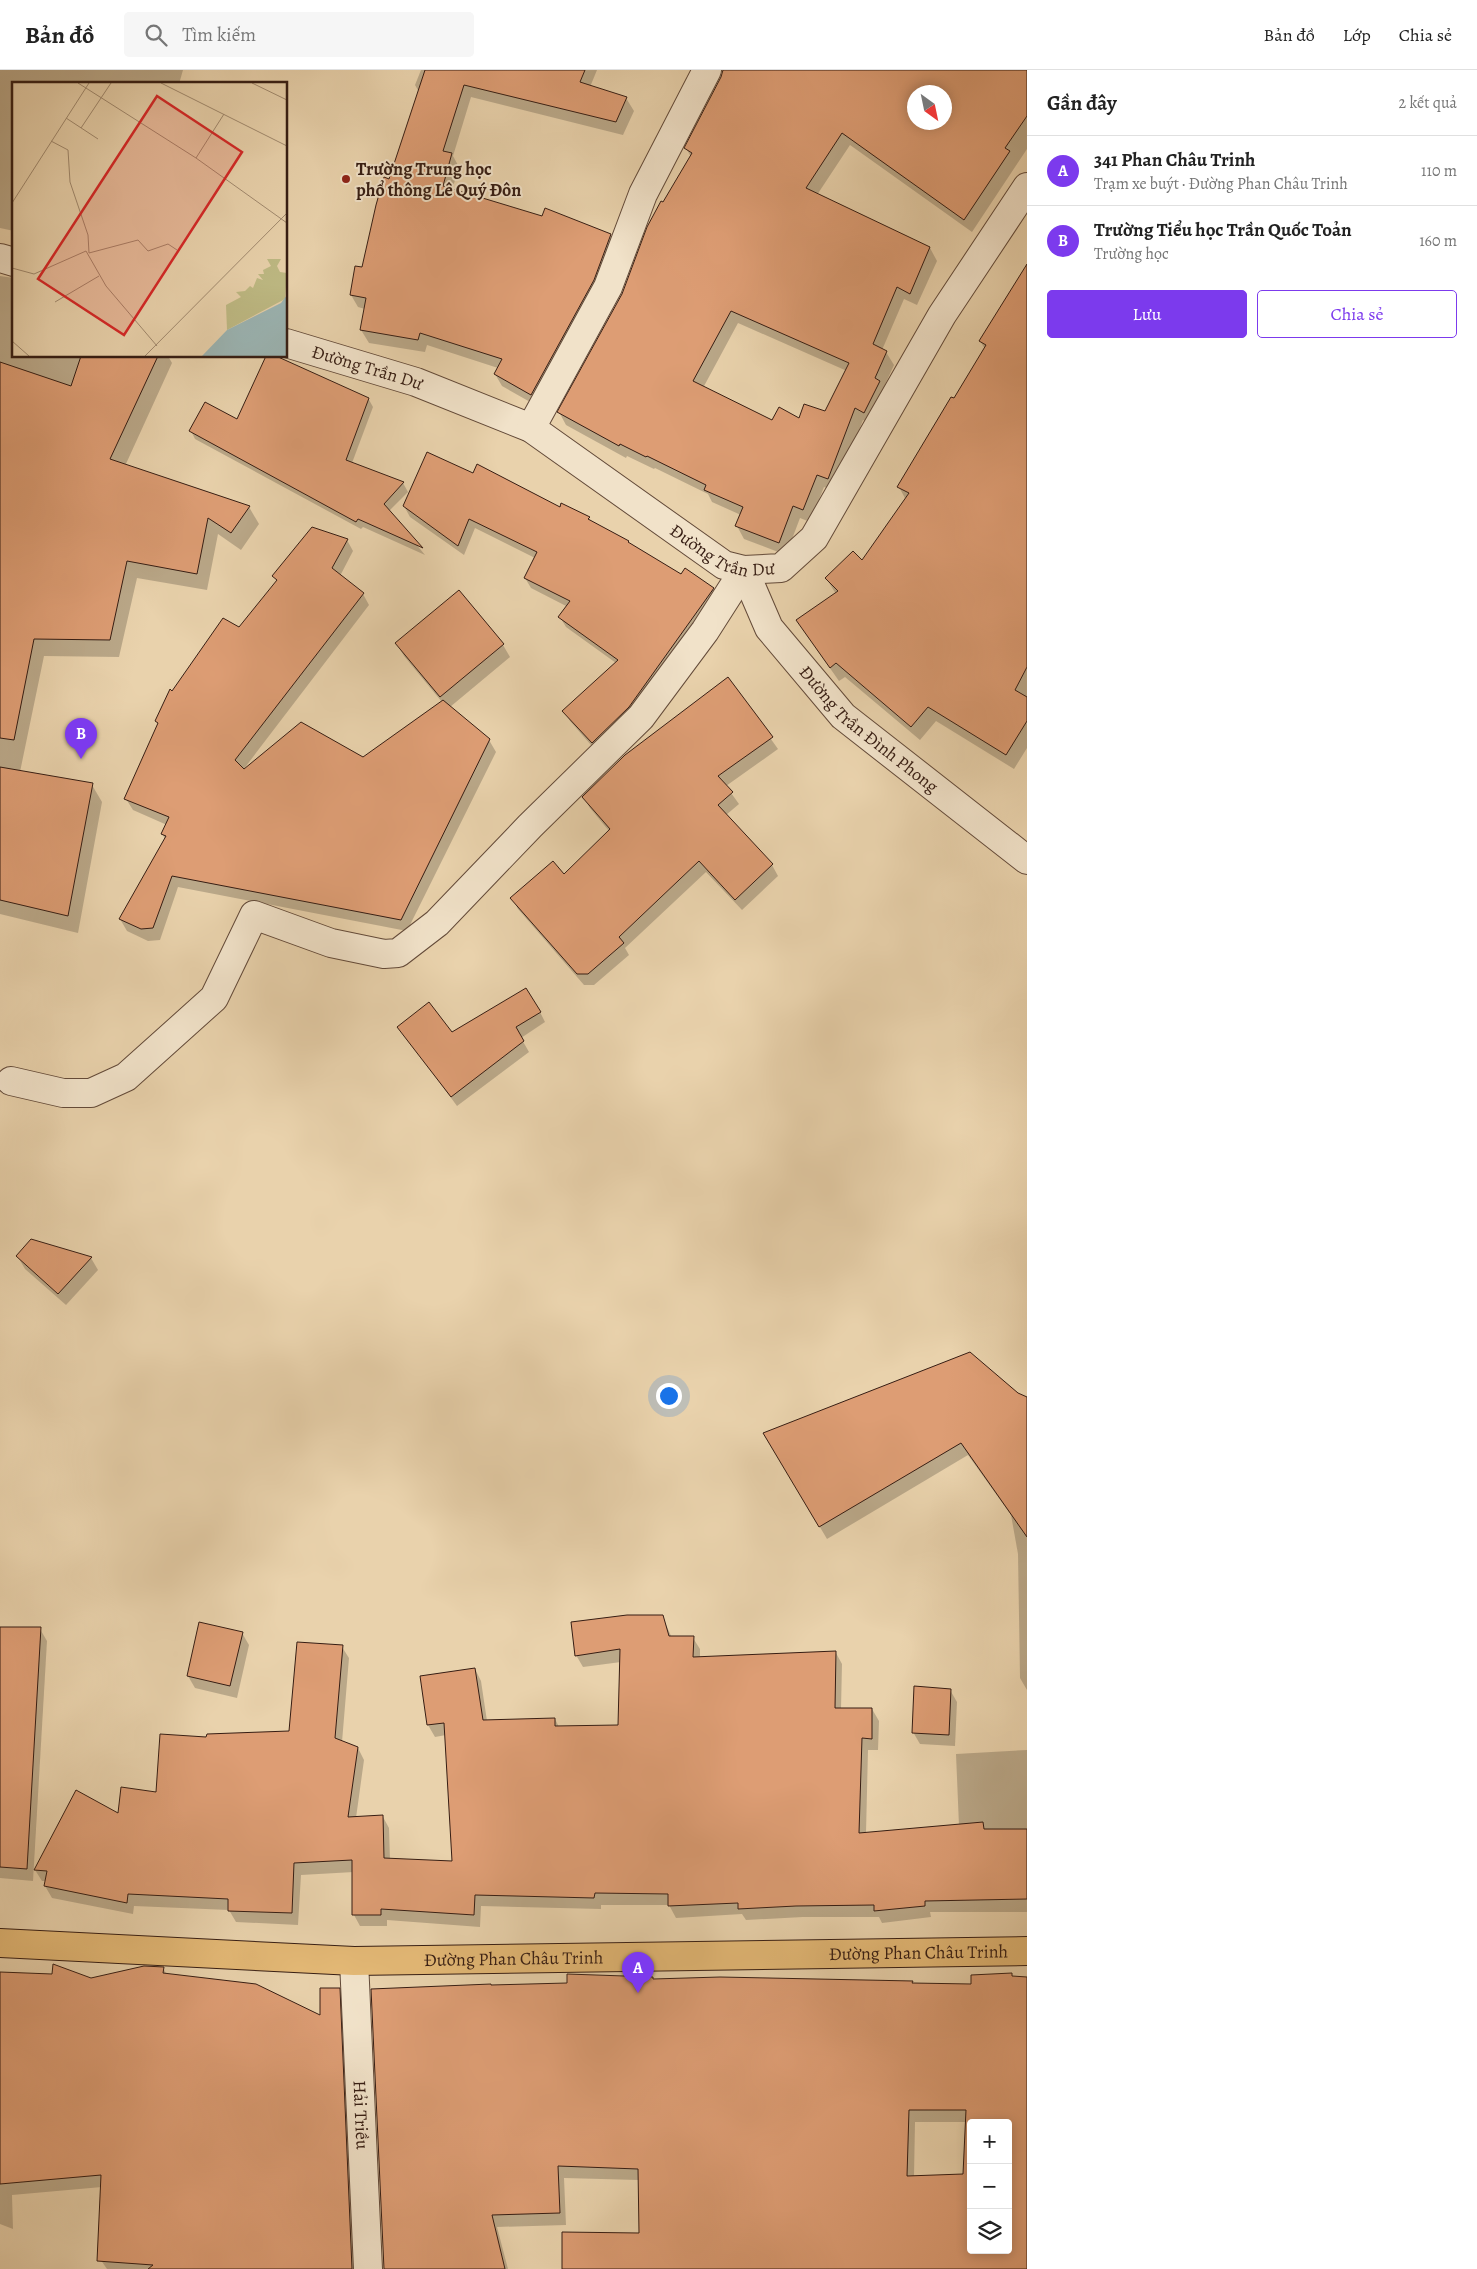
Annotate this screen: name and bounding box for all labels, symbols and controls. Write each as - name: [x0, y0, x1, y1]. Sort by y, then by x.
- search box: [124, 12, 474, 57]
- text: Bản đồ: [25, 19, 94, 51]
- icon: search: [142, 21, 170, 49]
- text: Tìm kiếm: [182, 22, 256, 48]
- text: Bản đồ: [1264, 23, 1315, 47]
- text: Lớp: [1343, 23, 1371, 47]
- text: Chia sẻ: [1399, 23, 1452, 47]
- inset map: [12, 82, 288, 358]
- north arrow: [907, 85, 952, 130]
- text: Gần đây: [1047, 89, 1117, 117]
- text: 2 kết quả: [1399, 92, 1457, 114]
- text: 341 Phan Châu Trinh: [1094, 147, 1255, 173]
- place label: Trường Trung học phổ thông Lê Quý Đôn: [356, 157, 521, 202]
- text: A: [1058, 160, 1068, 182]
- text: 110 m: [1421, 160, 1457, 182]
- marker: Trường Trung học phổ thông Lê Quý Đôn: [340, 173, 352, 185]
- text: Trạm xe buýt · Đường Phan Châu Trinh: [1094, 173, 1348, 195]
- text: Trường Tiểu học Trần Quốc Toản: [1094, 217, 1352, 243]
- text: B: [1058, 230, 1068, 252]
- text: 160 m: [1419, 230, 1457, 252]
- text: Trường học: [1094, 243, 1169, 265]
- button: Lưu: [1047, 290, 1247, 338]
- button: Chia sẻ: [1257, 290, 1457, 338]
- street label: Đường Trần Dư: [309, 339, 427, 396]
- street label: Đường Trần Dư: [665, 518, 775, 583]
- street label: Đường Trần Đình Phong: [794, 660, 944, 798]
- pin: B: [65, 718, 97, 759]
- your location: [656, 1383, 682, 1409]
- street label: Đường Phan Châu Trinh: [829, 1939, 1009, 1966]
- street label: Đường Phan Châu Trinh: [424, 1945, 604, 1972]
- pin: A: [622, 1952, 654, 1993]
- street label: Hải Triều: [347, 2080, 375, 2150]
- map controls: [967, 2119, 1012, 2254]
- button: +: [967, 2119, 1012, 2164]
- button: −: [967, 2164, 1012, 2209]
- button: layers: [967, 2209, 1012, 2254]

